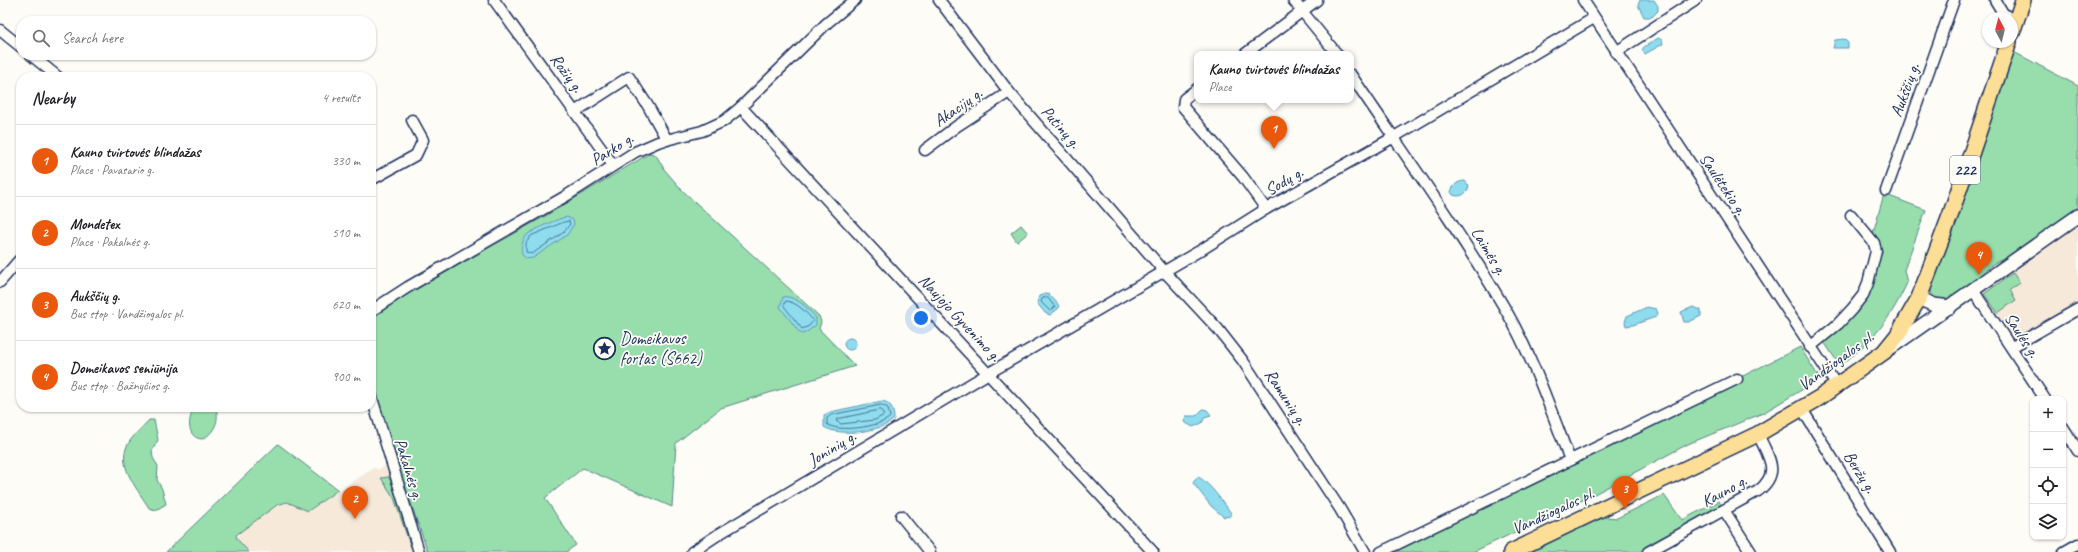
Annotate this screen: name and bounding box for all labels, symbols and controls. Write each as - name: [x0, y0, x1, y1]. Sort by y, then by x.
- north arrow: [1982, 12, 2018, 48]
- search box: [16, 16, 376, 60]
- icon: search: [30, 27, 52, 49]
- text: Search here: [62, 29, 123, 48]
- street label: Rožių g.: [546, 49, 589, 97]
- popup: [1194, 51, 1354, 103]
- text: Kauno tvirtovės blindažas: [1209, 60, 1339, 79]
- street label: Aukščių g.: [1886, 60, 1925, 120]
- text: Place: [1209, 79, 1232, 95]
- street label: Akacijų g.: [930, 82, 987, 131]
- text: Nearby: [32, 88, 75, 109]
- text: 4 results: [322, 90, 360, 106]
- street label: Putinų g.: [1037, 101, 1086, 153]
- pin: 1: [1261, 116, 1287, 149]
- street label: Parko g.: [587, 127, 638, 170]
- text: Kauno tvirtovės blindažas: [70, 143, 201, 162]
- street label: Saulėtekio g.: [1695, 149, 1752, 220]
- text: 1: [42, 153, 48, 169]
- text: 330 m: [332, 153, 360, 169]
- road number: 222: [1950, 156, 1980, 184]
- street label: Sodų g.: [1261, 161, 1307, 200]
- text: Place · Pavasario g.: [70, 162, 154, 178]
- text: Mondetex: [70, 215, 119, 234]
- street label: Laimės g.: [1467, 223, 1512, 279]
- text: 2: [42, 225, 48, 241]
- text: 510 m: [332, 225, 360, 241]
- text: Place · Pakalnės g.: [70, 234, 150, 250]
- pin: 4: [1966, 242, 1992, 275]
- street label: Naujojo Gyvenimo g.: [914, 270, 1006, 367]
- text: Aukščių g.: [70, 287, 120, 306]
- text: 3: [42, 297, 48, 313]
- text: 620 m: [332, 297, 360, 313]
- text: Bus stop · Vandžiogalos pl.: [70, 306, 184, 322]
- your location: [911, 308, 931, 328]
- street label: Saulės g.: [2000, 309, 2045, 362]
- street label: Vandžiogalos pl.: [1794, 326, 1878, 395]
- place label: Domeikavos fortas (S662): [620, 328, 703, 369]
- place icon: Domeikavos fortas (S662): [591, 335, 617, 361]
- text: Domeikavos seniūnija: [70, 359, 177, 378]
- street label: Ramunių g.: [1260, 365, 1312, 430]
- text: 4: [42, 369, 48, 385]
- text: 900 m: [332, 369, 360, 385]
- text: Bus stop · Bažnyčios g.: [70, 378, 169, 394]
- map controls: [2030, 396, 2066, 540]
- button: +: [2030, 396, 2066, 432]
- street label: Joninių g.: [803, 425, 860, 471]
- button: −: [2030, 432, 2066, 468]
- street label: Pakalnės g.: [390, 436, 428, 503]
- street label: Beržų g.: [1839, 447, 1881, 497]
- button: locate: [2030, 468, 2066, 504]
- street label: Kauno g.: [1698, 470, 1751, 512]
- pin: 3: [1612, 476, 1638, 509]
- street label: Vandžiogalos pl.: [1509, 483, 1598, 539]
- pin: 2: [342, 486, 368, 519]
- button: layers: [2030, 504, 2066, 540]

